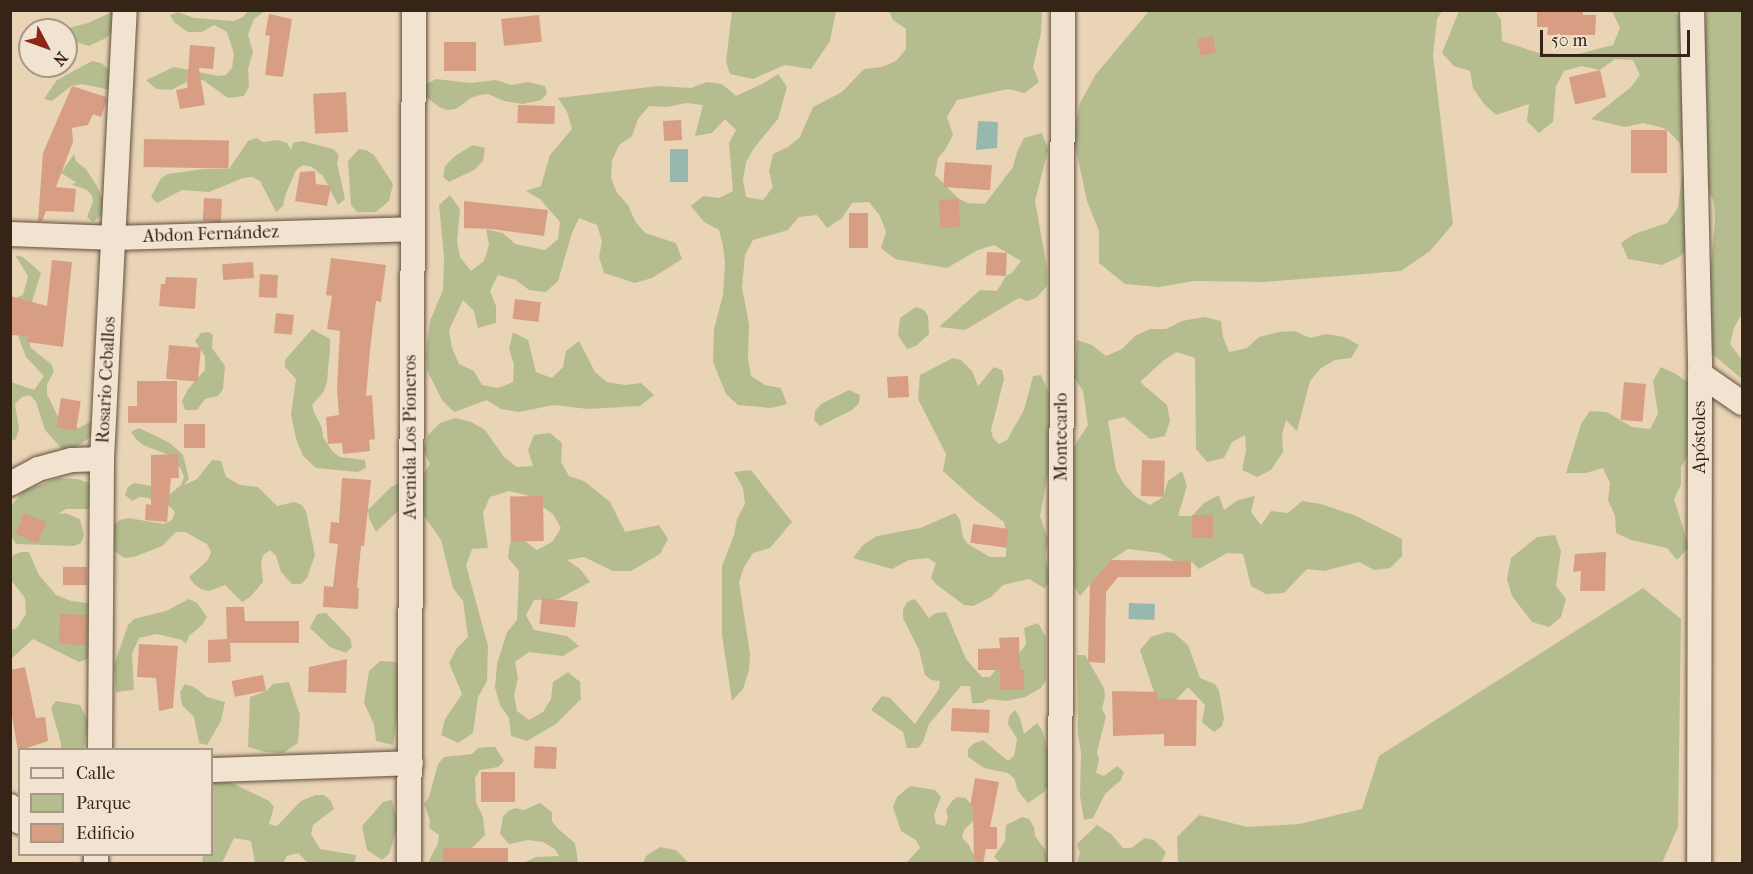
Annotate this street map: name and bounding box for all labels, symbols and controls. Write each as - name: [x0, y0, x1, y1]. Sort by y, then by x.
- north arrow: [18, 18, 78, 78]
- scale bar: [1543, 18, 1693, 56]
- text: 50 m: [1551, 30, 1587, 51]
- text: N: [49, 48, 72, 70]
- street label: Abdon Fernández: [143, 222, 279, 248]
- street label: Rosario Ceballos: [93, 316, 121, 444]
- street label: Avenida Los Pioneros: [400, 355, 422, 519]
- street label: Montecarlo: [1051, 393, 1073, 481]
- street label: Apóstoles: [1689, 400, 1711, 474]
- legend: [18, 748, 213, 856]
- text: Calle: [76, 763, 115, 784]
- text: Parque: [76, 793, 131, 814]
- text: Edificio: [76, 823, 134, 844]

